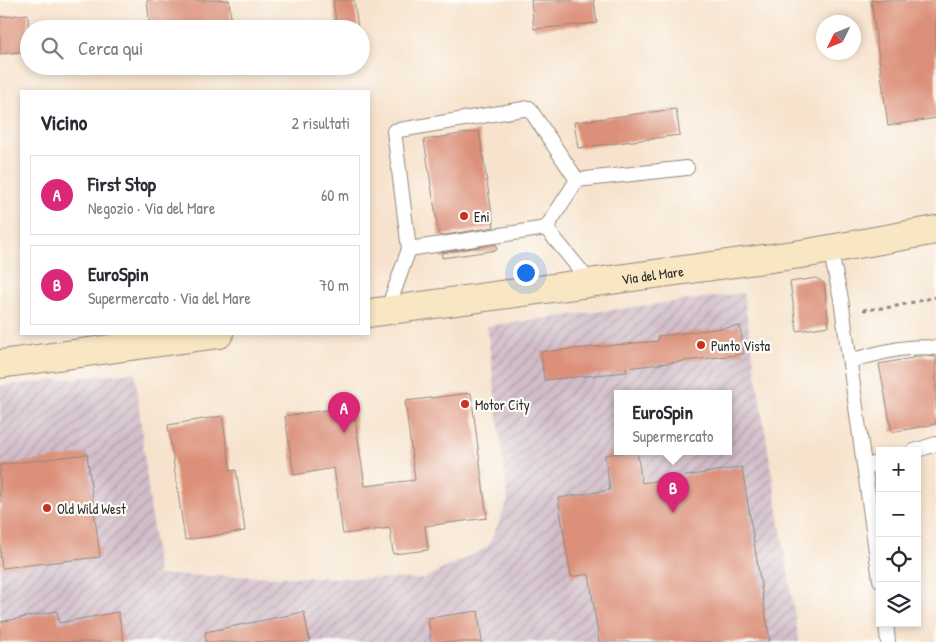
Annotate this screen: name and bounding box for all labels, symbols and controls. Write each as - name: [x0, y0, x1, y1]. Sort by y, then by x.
- north arrow: [816, 15, 861, 60]
- search box: [20, 20, 370, 75]
- icon: search: [38, 34, 66, 62]
- text: Cerca qui: [78, 35, 143, 61]
- text: Vicino: [40, 108, 87, 137]
- text: 2 risultati: [291, 112, 350, 134]
- text: First Stop: [88, 171, 156, 197]
- text: A: [53, 184, 61, 206]
- text: 60 m: [321, 184, 349, 206]
- text: Negozio · Via del Mare: [88, 197, 215, 219]
- place label: Eni: [474, 207, 490, 226]
- marker: Eni: [458, 210, 470, 222]
- your location: [513, 260, 539, 286]
- text: EuroSpin: [88, 261, 149, 287]
- street label: Via del Mare: [620, 261, 685, 288]
- text: B: [53, 274, 61, 296]
- text: 70 m: [319, 274, 349, 296]
- text: Supermercato · Via del Mare: [88, 287, 251, 309]
- place label: Punto Vista: [711, 336, 771, 355]
- marker: Punto Vista: [695, 339, 707, 351]
- popup: [614, 390, 732, 455]
- pin: A: [328, 392, 360, 433]
- place label: Motor City: [475, 395, 530, 415]
- marker: Motor City: [459, 398, 471, 410]
- text: EuroSpin: [633, 399, 693, 425]
- text: Supermercato: [633, 425, 713, 447]
- map controls: [876, 447, 921, 627]
- button: +: [876, 447, 921, 492]
- pin: B: [657, 472, 689, 513]
- button: −: [876, 492, 921, 537]
- place label: Old Wild West: [57, 499, 126, 518]
- marker: Old Wild West: [41, 502, 53, 514]
- button: locate: [876, 537, 921, 582]
- button: layers: [876, 582, 921, 627]

